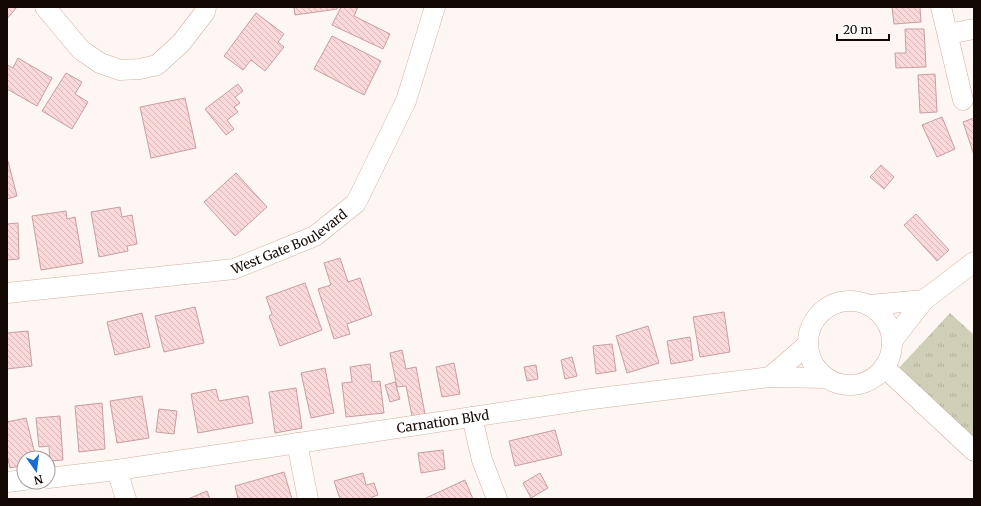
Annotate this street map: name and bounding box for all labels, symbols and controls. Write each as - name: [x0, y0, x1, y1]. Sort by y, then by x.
- scale bar: [837, 16, 889, 42]
- text: 20 m: [843, 22, 872, 37]
- street label: West Gate Boulevard: [228, 206, 351, 279]
- street label: Carnation Blvd: [396, 406, 490, 437]
- north arrow: [16, 450, 56, 490]
- text: N: [32, 472, 44, 488]

